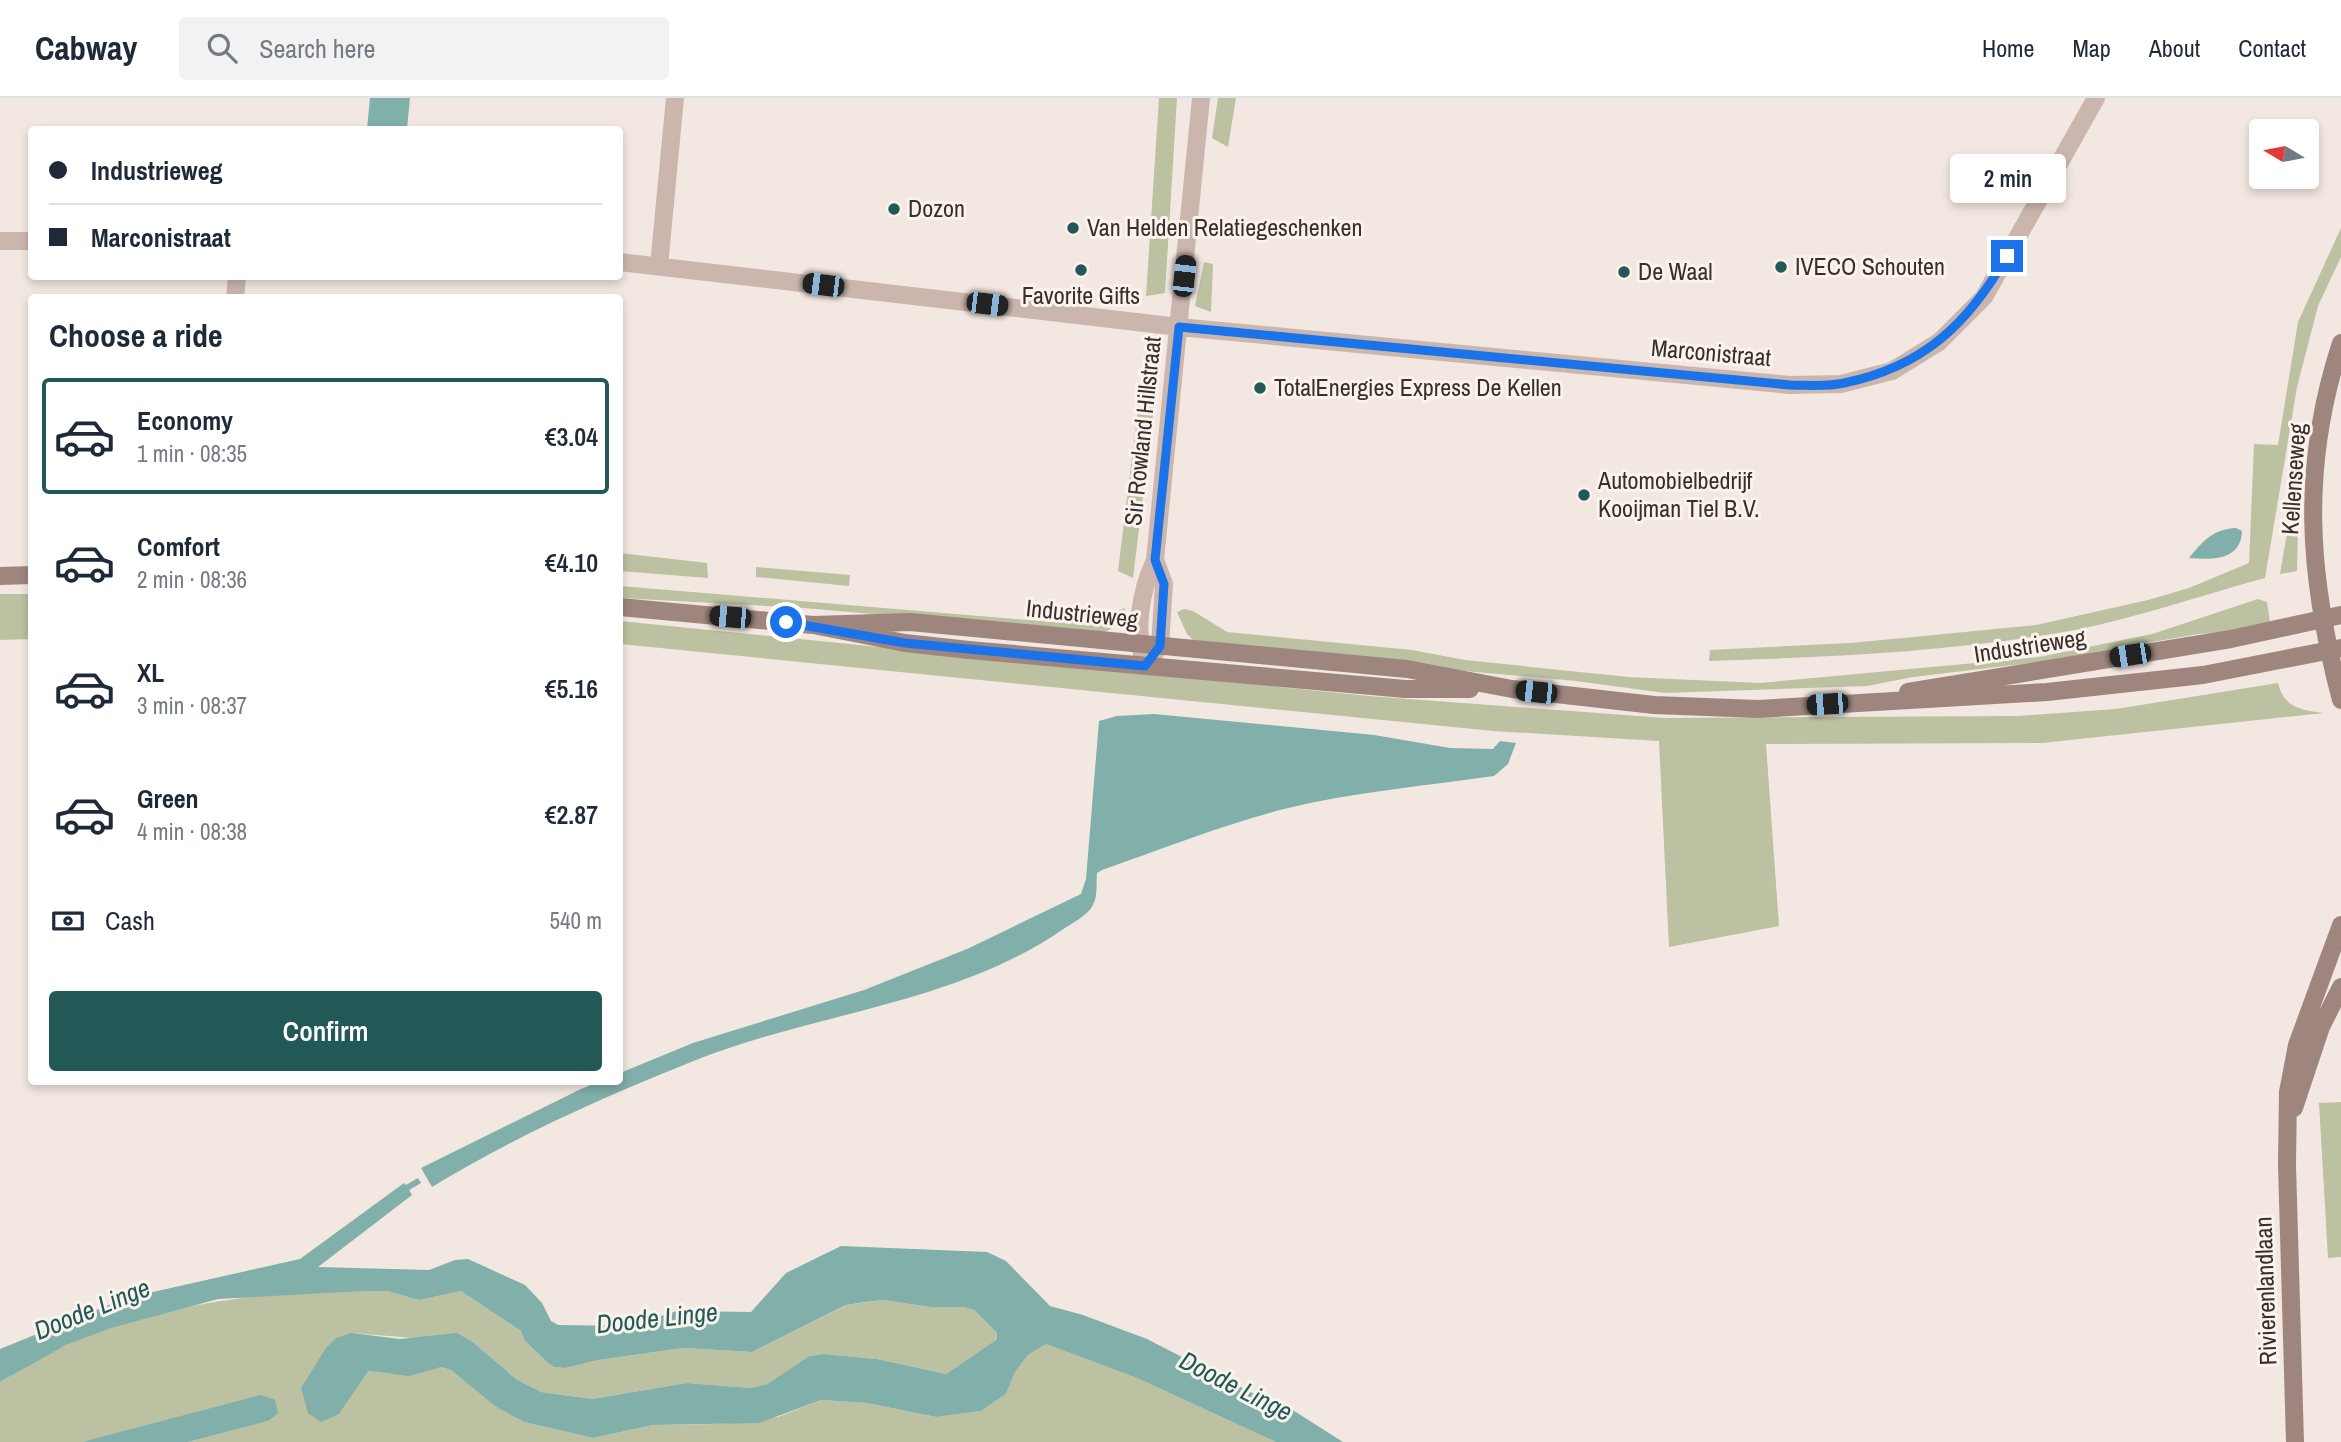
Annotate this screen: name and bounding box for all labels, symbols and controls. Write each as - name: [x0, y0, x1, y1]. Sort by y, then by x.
- search box: [179, 17, 669, 80]
- text: Cabway: [35, 26, 137, 70]
- icon: search: [203, 29, 241, 67]
- text: Search here: [259, 31, 375, 66]
- text: Home: [1982, 32, 2034, 64]
- text: Map: [2072, 32, 2111, 64]
- text: About: [2149, 32, 2200, 64]
- text: Contact: [2238, 32, 2306, 64]
- north arrow: [2249, 119, 2319, 189]
- map controls: [2249, 119, 2319, 189]
- text: Industrieweg: [91, 153, 223, 188]
- callout: 2 min: [1949, 155, 2065, 204]
- text: 2 min: [1984, 163, 2032, 194]
- place label: Dozon: [908, 192, 965, 224]
- marker: Dozon: [886, 201, 902, 217]
- place label: Van Helden Relatiegeschenken: [1087, 211, 1362, 243]
- text: Marconistraat: [91, 220, 231, 255]
- marker: Van Helden Relatiegeschenken: [1065, 220, 1081, 236]
- route end: [1991, 240, 2023, 272]
- place label: IVECO Schouten: [1795, 250, 1945, 282]
- car: [1172, 254, 1197, 298]
- place label: De Waal: [1638, 255, 1713, 287]
- marker: IVECO Schouten: [1773, 259, 1789, 275]
- marker: Favorite Gifts: [1073, 262, 1089, 278]
- marker: De Waal: [1616, 264, 1632, 280]
- car: [801, 272, 846, 298]
- place label: Favorite Gifts: [1022, 279, 1140, 311]
- car: [965, 291, 1010, 317]
- text: Choose a ride: [49, 314, 223, 357]
- street label: Marconistraat: [1650, 331, 1773, 373]
- street label: Sir Rowland Hillstraat: [1116, 334, 1168, 527]
- place label: TotalEnergies Express De Kellen: [1274, 371, 1562, 403]
- marker: TotalEnergies Express De Kellen: [1252, 380, 1268, 396]
- text: Economy: [137, 403, 233, 438]
- icon: car: [53, 405, 116, 468]
- text: €3.04: [545, 419, 598, 454]
- street label: Kellenseweg: [2273, 422, 2313, 536]
- text: 1 min · 08:35: [137, 438, 247, 469]
- place label: Automobielbedrijf Kooijman Tiel B.V.: [1597, 464, 1760, 524]
- marker: Automobielbedrijf Kooijman Tiel B.V.: [1576, 487, 1592, 503]
- text: Comfort: [137, 529, 220, 564]
- icon: car: [53, 531, 116, 594]
- text: €4.10: [545, 545, 598, 580]
- text: 2 min · 08:36: [137, 564, 247, 595]
- street label: Industrieweg: [1024, 591, 1140, 635]
- car: [709, 605, 752, 629]
- route start: [770, 606, 802, 638]
- street label: Industrieweg: [1972, 620, 2088, 670]
- car: [2108, 641, 2153, 669]
- text: XL: [137, 655, 164, 690]
- icon: car: [53, 657, 116, 720]
- text: €5.16: [545, 671, 598, 706]
- car: [1515, 679, 1558, 705]
- text: 3 min · 08:37: [137, 690, 247, 721]
- car: [1806, 692, 1849, 716]
- text: Green: [137, 781, 199, 816]
- icon: car: [53, 783, 116, 846]
- text: €2.87: [545, 797, 598, 832]
- text: 4 min · 08:38: [137, 816, 247, 847]
- icon: cash: [49, 902, 87, 940]
- text: Cash: [105, 903, 155, 938]
- text: 540 m: [550, 905, 602, 936]
- button: Confirm: [49, 991, 602, 1071]
- street label: Rivierenlandlaan: [2246, 1216, 2284, 1366]
- water label: Doode Linge: [29, 1269, 155, 1348]
- water label: Doode Linge: [594, 1294, 719, 1341]
- water label: Doode Linge: [1174, 1342, 1299, 1429]

